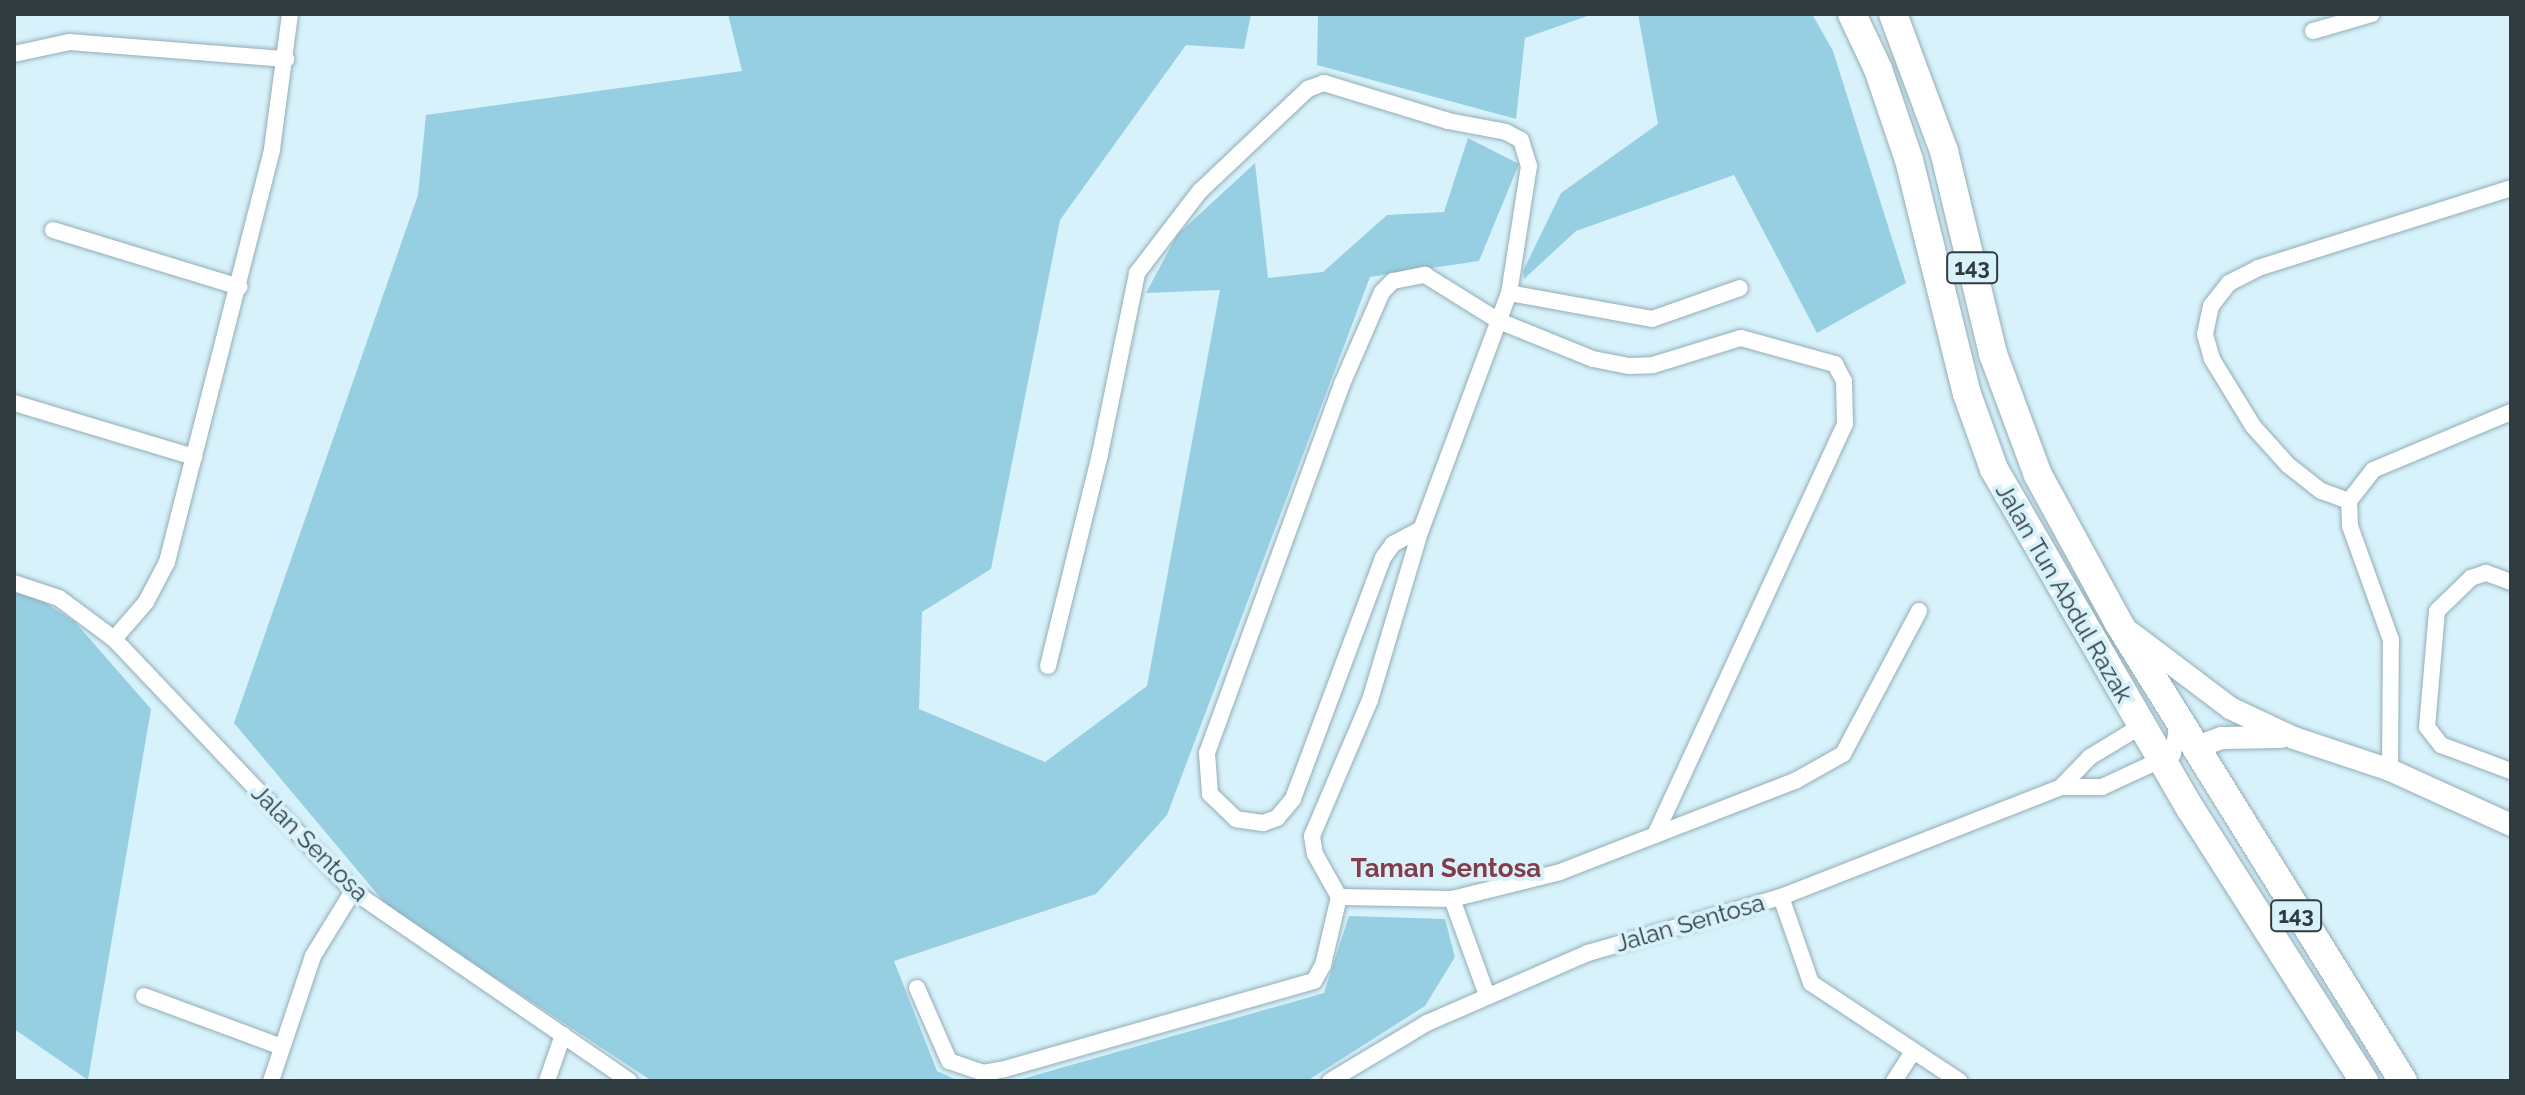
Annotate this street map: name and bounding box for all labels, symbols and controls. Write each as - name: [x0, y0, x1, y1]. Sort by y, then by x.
- road number: 143: [1946, 250, 1998, 286]
- street label: Jalan Tun Abdul Razak: [1989, 477, 2139, 709]
- street label: Jalan Sentosa: [246, 779, 374, 907]
- district label: Taman Sentosa: [1351, 853, 1541, 885]
- street label: Jalan Sentosa: [1612, 888, 1768, 958]
- road number: 143: [2270, 898, 2322, 934]

